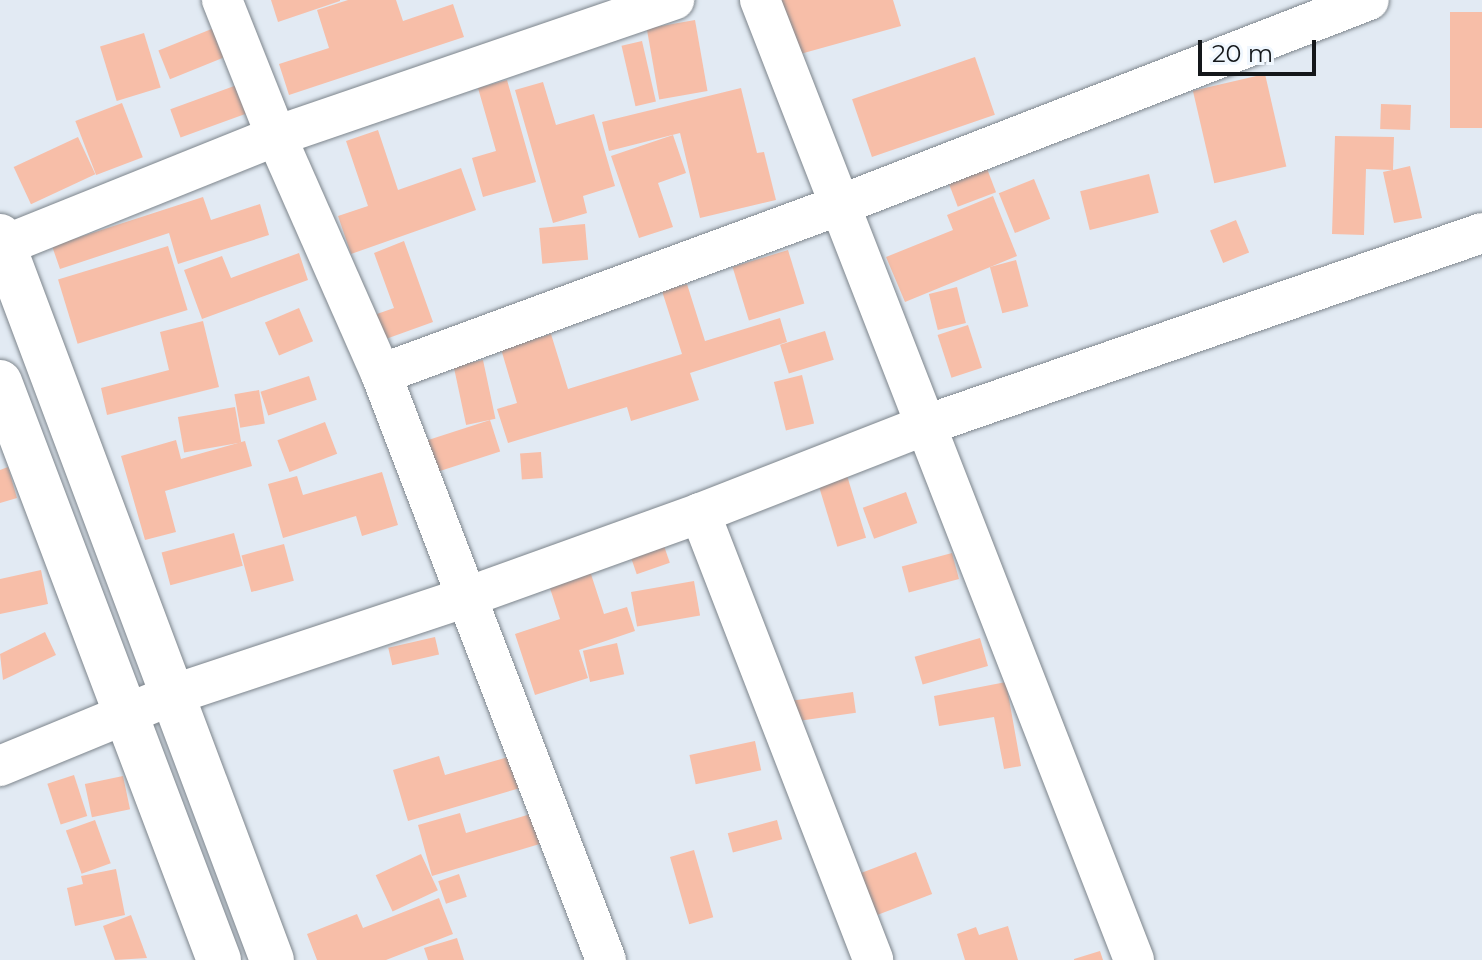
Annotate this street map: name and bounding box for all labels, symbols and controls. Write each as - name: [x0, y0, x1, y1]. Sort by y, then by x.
- scale bar: [1202, 24, 1320, 74]
- text: 20 m: [1212, 39, 1273, 68]

